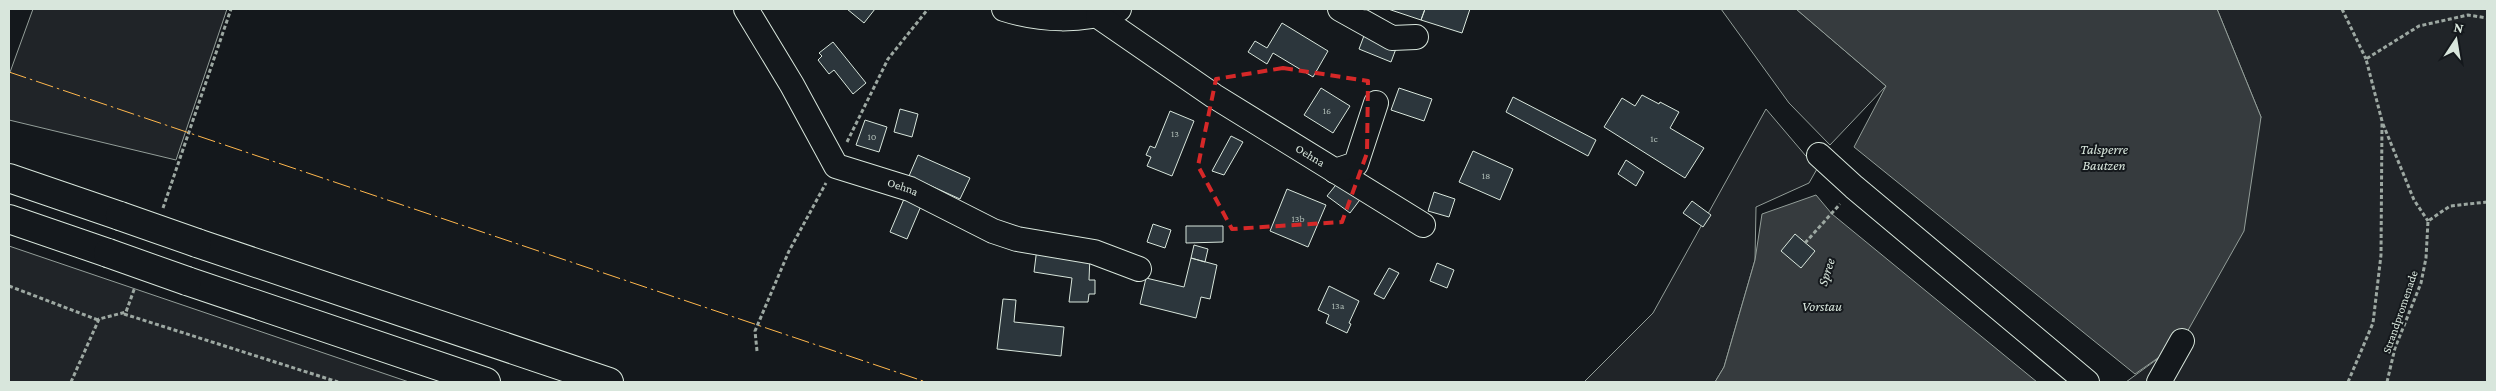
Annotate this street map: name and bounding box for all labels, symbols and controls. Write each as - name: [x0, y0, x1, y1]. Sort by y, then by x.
- north arrow: [2431, 15, 2481, 65]
- text: N: [2452, 18, 2465, 36]
- house number: 16: [1323, 105, 1331, 116]
- house number: 13: [1171, 128, 1179, 139]
- house number: 10: [868, 131, 877, 142]
- house number: 1c: [1650, 133, 1659, 144]
- street label: Oehna: [1293, 141, 1328, 170]
- water label: Talsperre Bautzen: [2080, 141, 2129, 173]
- house number: 18: [1482, 170, 1490, 181]
- street label: Oehna: [886, 175, 921, 199]
- house number: 13b: [1291, 213, 1305, 224]
- water label: Spree: [1814, 255, 1838, 288]
- street label: Strandpromenade: [2379, 269, 2421, 355]
- water label: Vorstau: [1802, 298, 1842, 314]
- house number: 13a: [1332, 300, 1345, 311]

